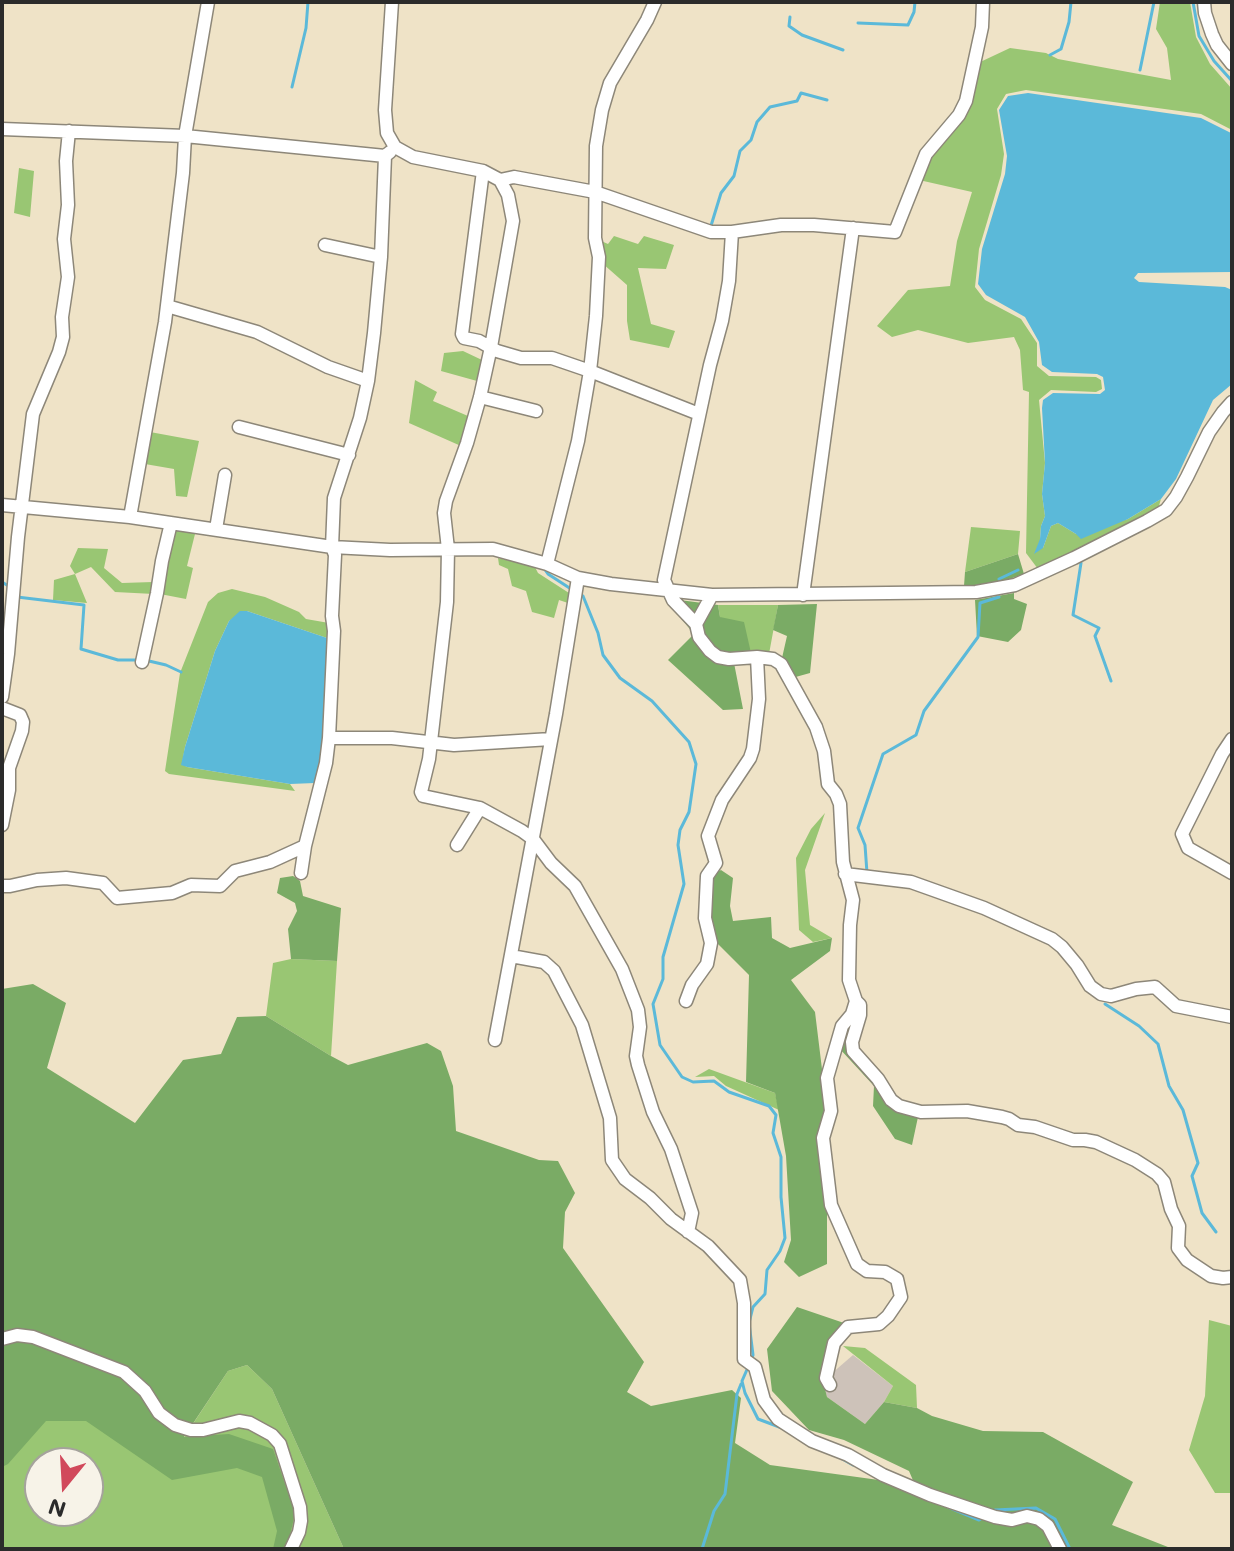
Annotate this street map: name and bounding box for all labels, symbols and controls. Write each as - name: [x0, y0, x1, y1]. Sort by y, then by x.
- north arrow: [24, 1447, 104, 1527]
- text: N: [45, 1492, 69, 1525]

